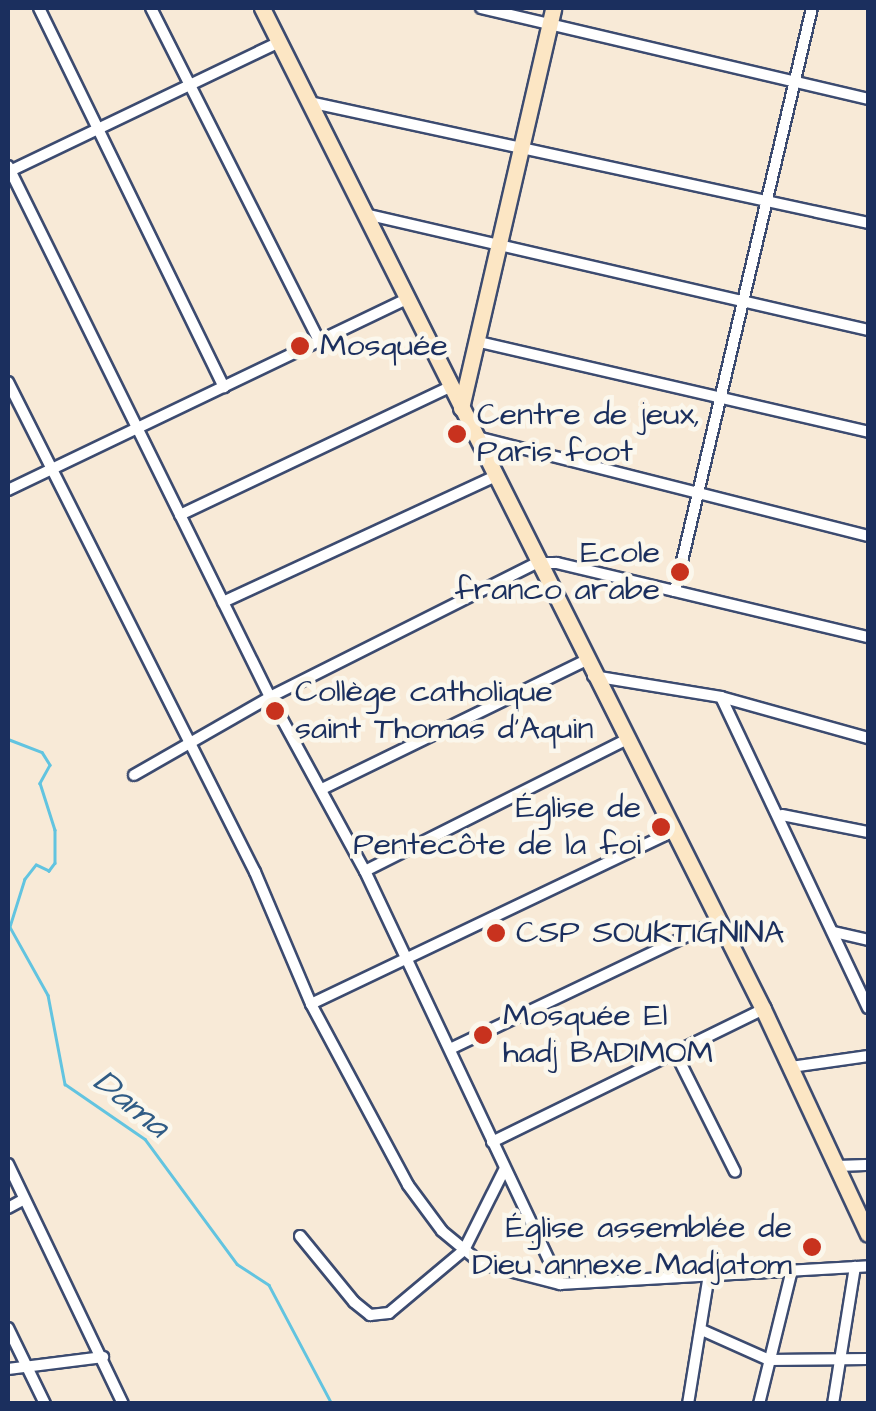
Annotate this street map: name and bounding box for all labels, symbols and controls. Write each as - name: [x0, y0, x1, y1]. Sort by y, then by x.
- place label: Mosquée: [320, 327, 448, 365]
- marker: Mosquée: [289, 335, 311, 357]
- place label: Centre de jeux, Paris foot: [477, 397, 700, 472]
- marker: Centre de jeux, Paris foot: [446, 423, 468, 445]
- place label: Ecole franco arabe: [454, 535, 660, 610]
- marker: Ecole franco arabe: [669, 561, 691, 583]
- place label: Collège catholique saint Thomas d'Aquin: [295, 674, 593, 749]
- marker: Collège catholique saint Thomas d'Aquin: [264, 700, 286, 722]
- place label: Église de Pentecôte de la foi: [353, 790, 641, 865]
- marker: Église de Pentecôte de la foi: [650, 816, 672, 838]
- place label: CSP SOUKTIGNINA: [516, 914, 784, 952]
- marker: CSP SOUKTIGNINA: [485, 922, 507, 944]
- place label: Mosquée El hadj BADIMOM: [503, 998, 713, 1073]
- marker: Mosquée El hadj BADIMOM: [472, 1024, 494, 1046]
- water label: Dama: [85, 1061, 177, 1147]
- place label: Église assemblée de Dieu annexe Madjatom: [472, 1210, 792, 1285]
- marker: Église assemblée de Dieu annexe Madjatom: [801, 1236, 823, 1258]

